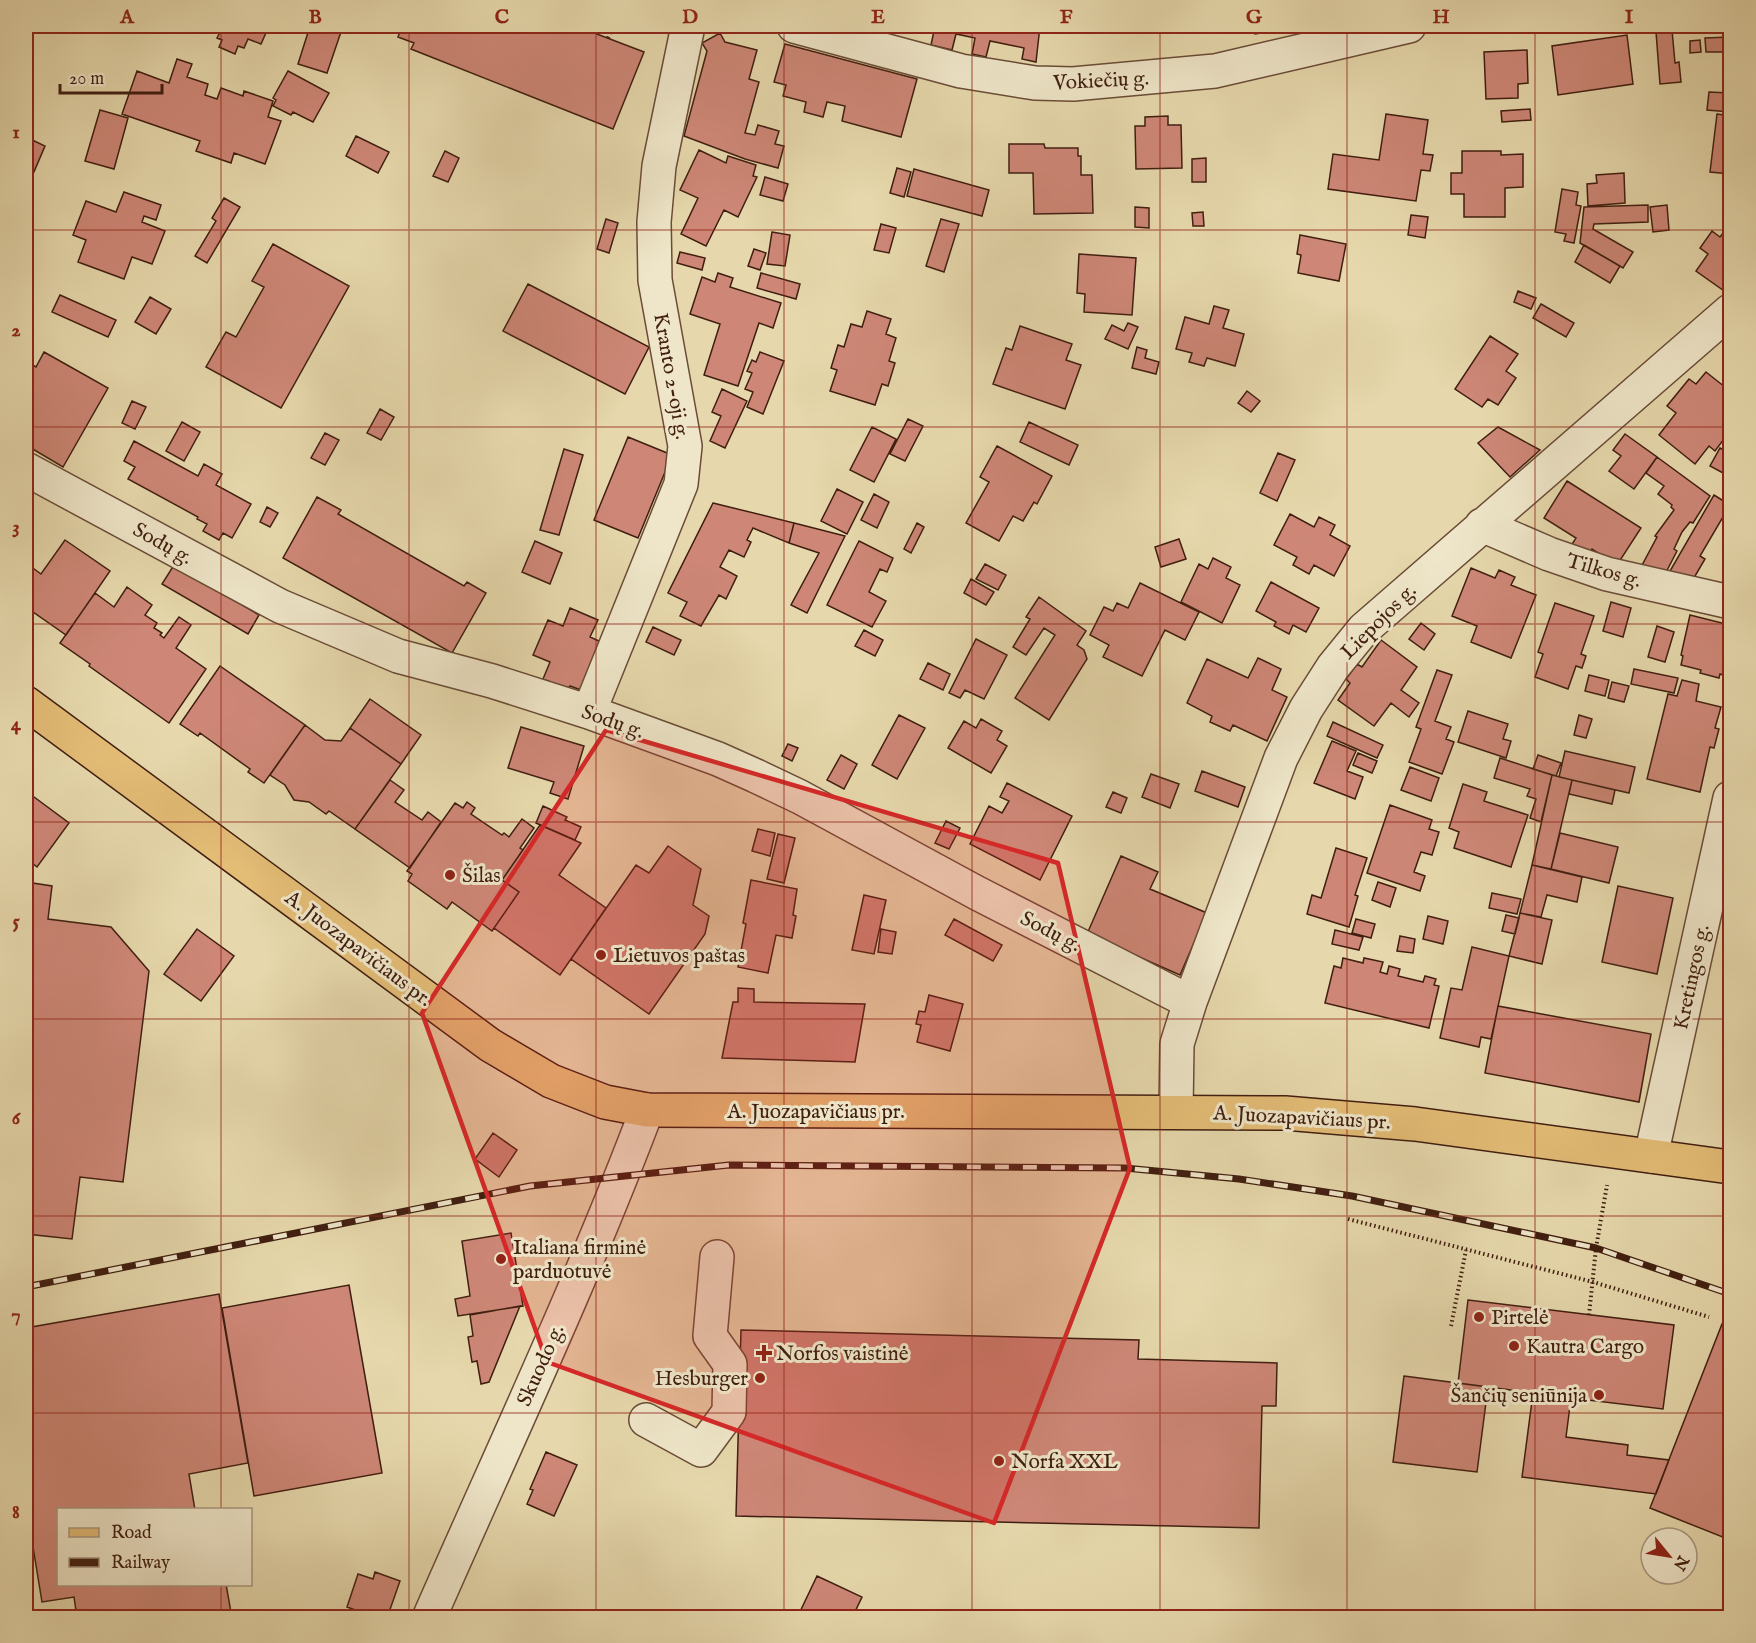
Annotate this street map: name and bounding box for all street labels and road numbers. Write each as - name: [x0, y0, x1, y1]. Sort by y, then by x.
- street label: Vokiečių g.: [1051, 66, 1150, 98]
- street label: Kranto 2-oji g.: [646, 311, 695, 442]
- street label: Sodų g.: [128, 517, 197, 572]
- street label: Tilkos g.: [1563, 548, 1644, 595]
- street label: Liepojos g.: [1335, 578, 1423, 666]
- street label: Sodų g.: [578, 699, 647, 746]
- street label: A. Juozapavičiaus pr.: [278, 884, 437, 1013]
- street label: Sodų g.: [1015, 906, 1085, 959]
- street label: Kretingos g.: [1668, 922, 1717, 1032]
- street label: A. Juozapavičiaus pr.: [726, 1099, 905, 1126]
- street label: A. Juozapavičiaus pr.: [1212, 1100, 1391, 1137]
- street label: Skuodo g.: [511, 1320, 571, 1411]

